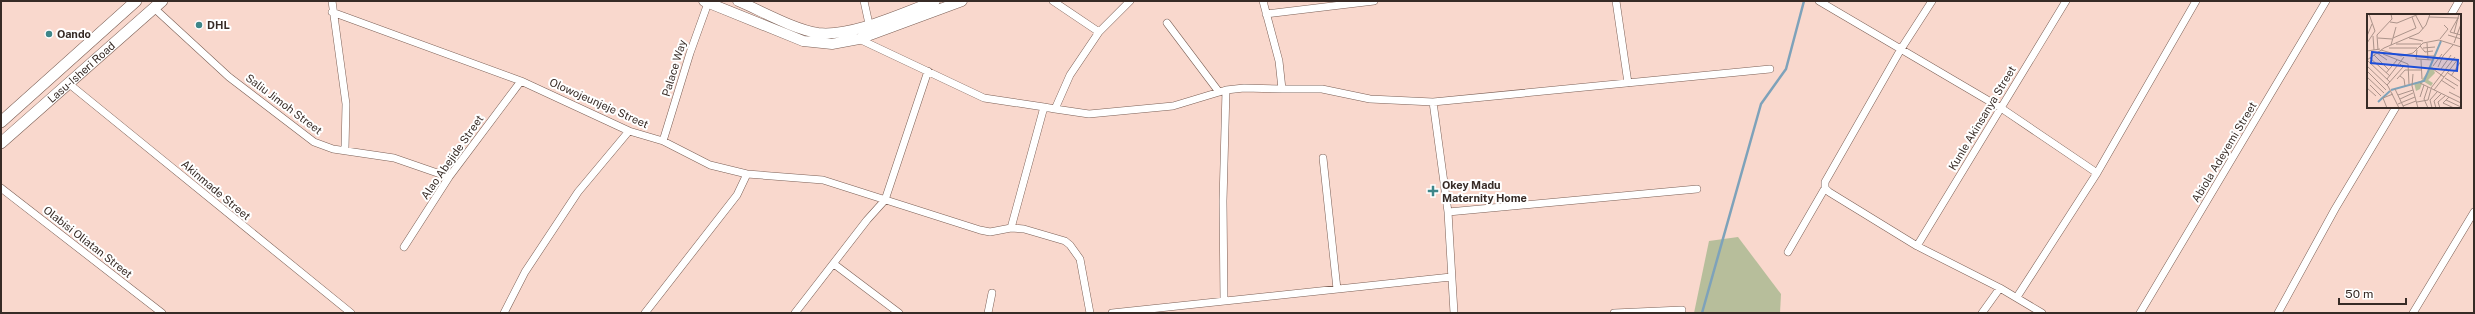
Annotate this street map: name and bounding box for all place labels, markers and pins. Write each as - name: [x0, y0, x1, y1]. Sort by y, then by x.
- place label: DHL: [207, 19, 230, 31]
- marker: DHL: [194, 20, 204, 30]
- place label: Oando: [57, 28, 91, 40]
- marker: Oando: [44, 29, 54, 39]
- place label: Okey Madu Maternity Home: [1442, 179, 1527, 204]
- marker: Okey Madu Maternity Home: [1427, 185, 1439, 197]

